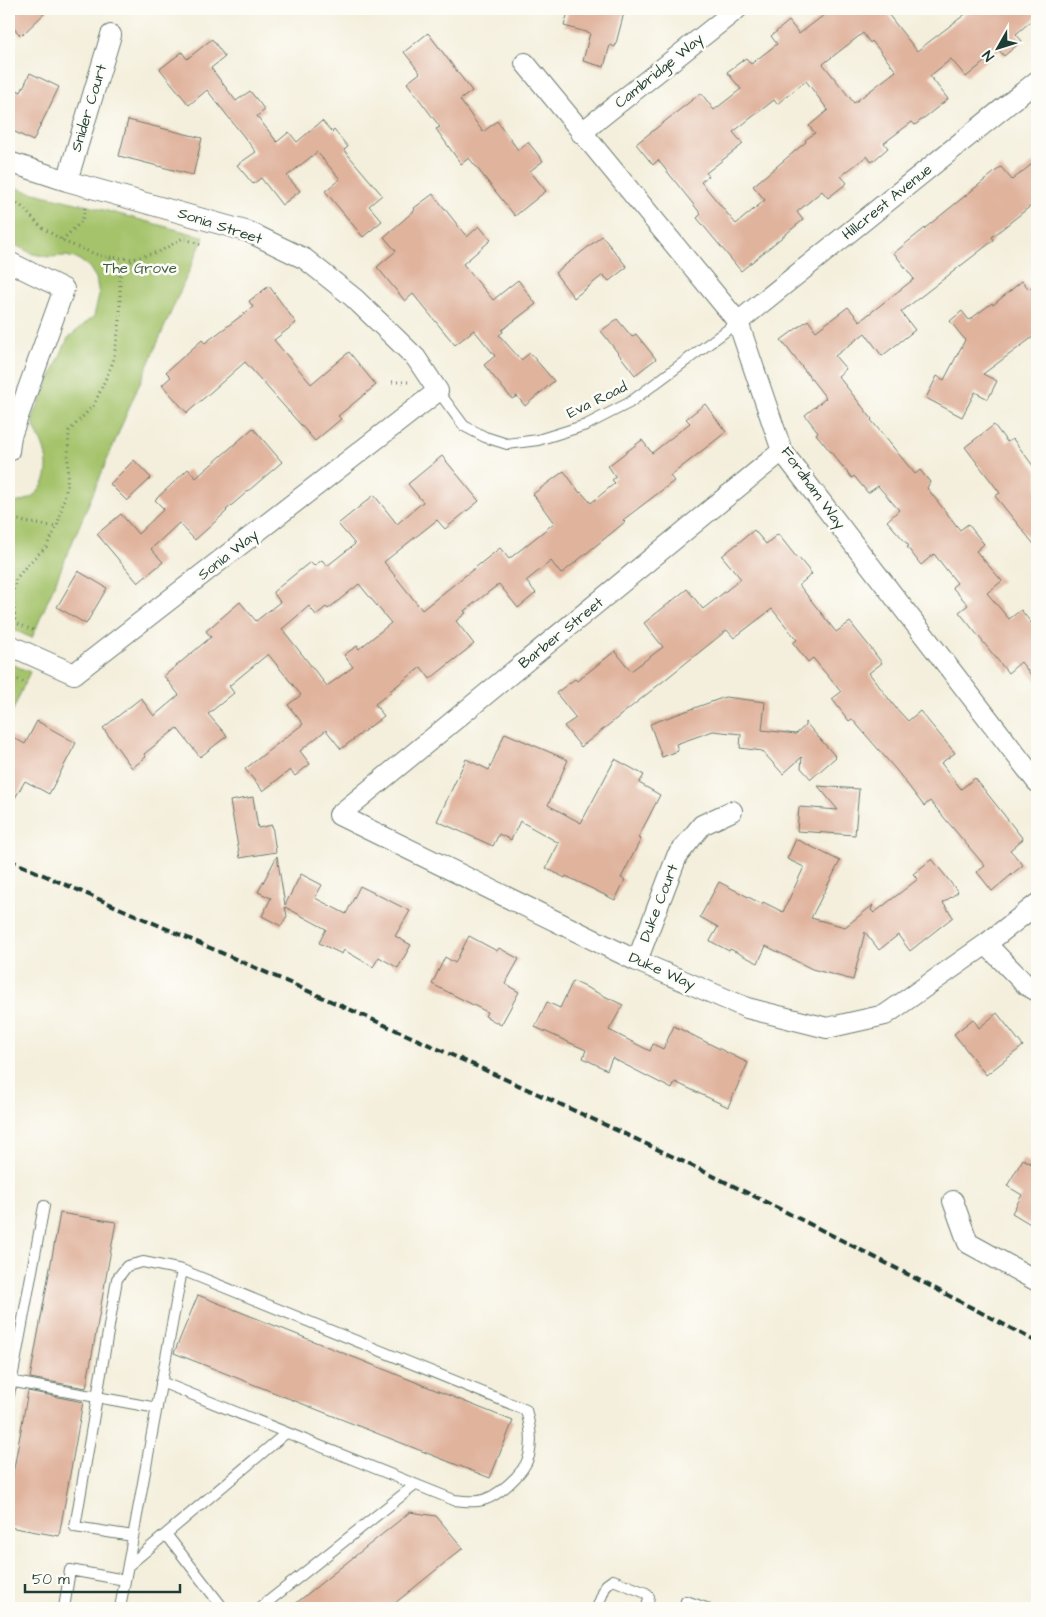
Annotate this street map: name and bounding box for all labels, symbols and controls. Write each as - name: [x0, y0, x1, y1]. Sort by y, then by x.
- north arrow: [974, 22, 1024, 72]
- street label: Cambridge Way: [610, 29, 708, 114]
- text: N: [978, 46, 999, 65]
- street label: Snider Court: [66, 62, 112, 154]
- street label: Hillcrest Avenue: [838, 159, 936, 245]
- street label: Sonia Street: [175, 202, 265, 250]
- park label: The Grove: [103, 258, 177, 279]
- street label: Eva Road: [563, 376, 631, 424]
- street label: Fordham Way: [775, 442, 850, 534]
- street label: Sonia Way: [193, 525, 263, 586]
- street label: Barber Street: [514, 592, 608, 674]
- street label: Duke Court: [635, 861, 683, 945]
- street label: Duke Way: [625, 947, 699, 996]
- scale bar: [25, 1562, 180, 1594]
- text: 50 m: [32, 1569, 70, 1590]

